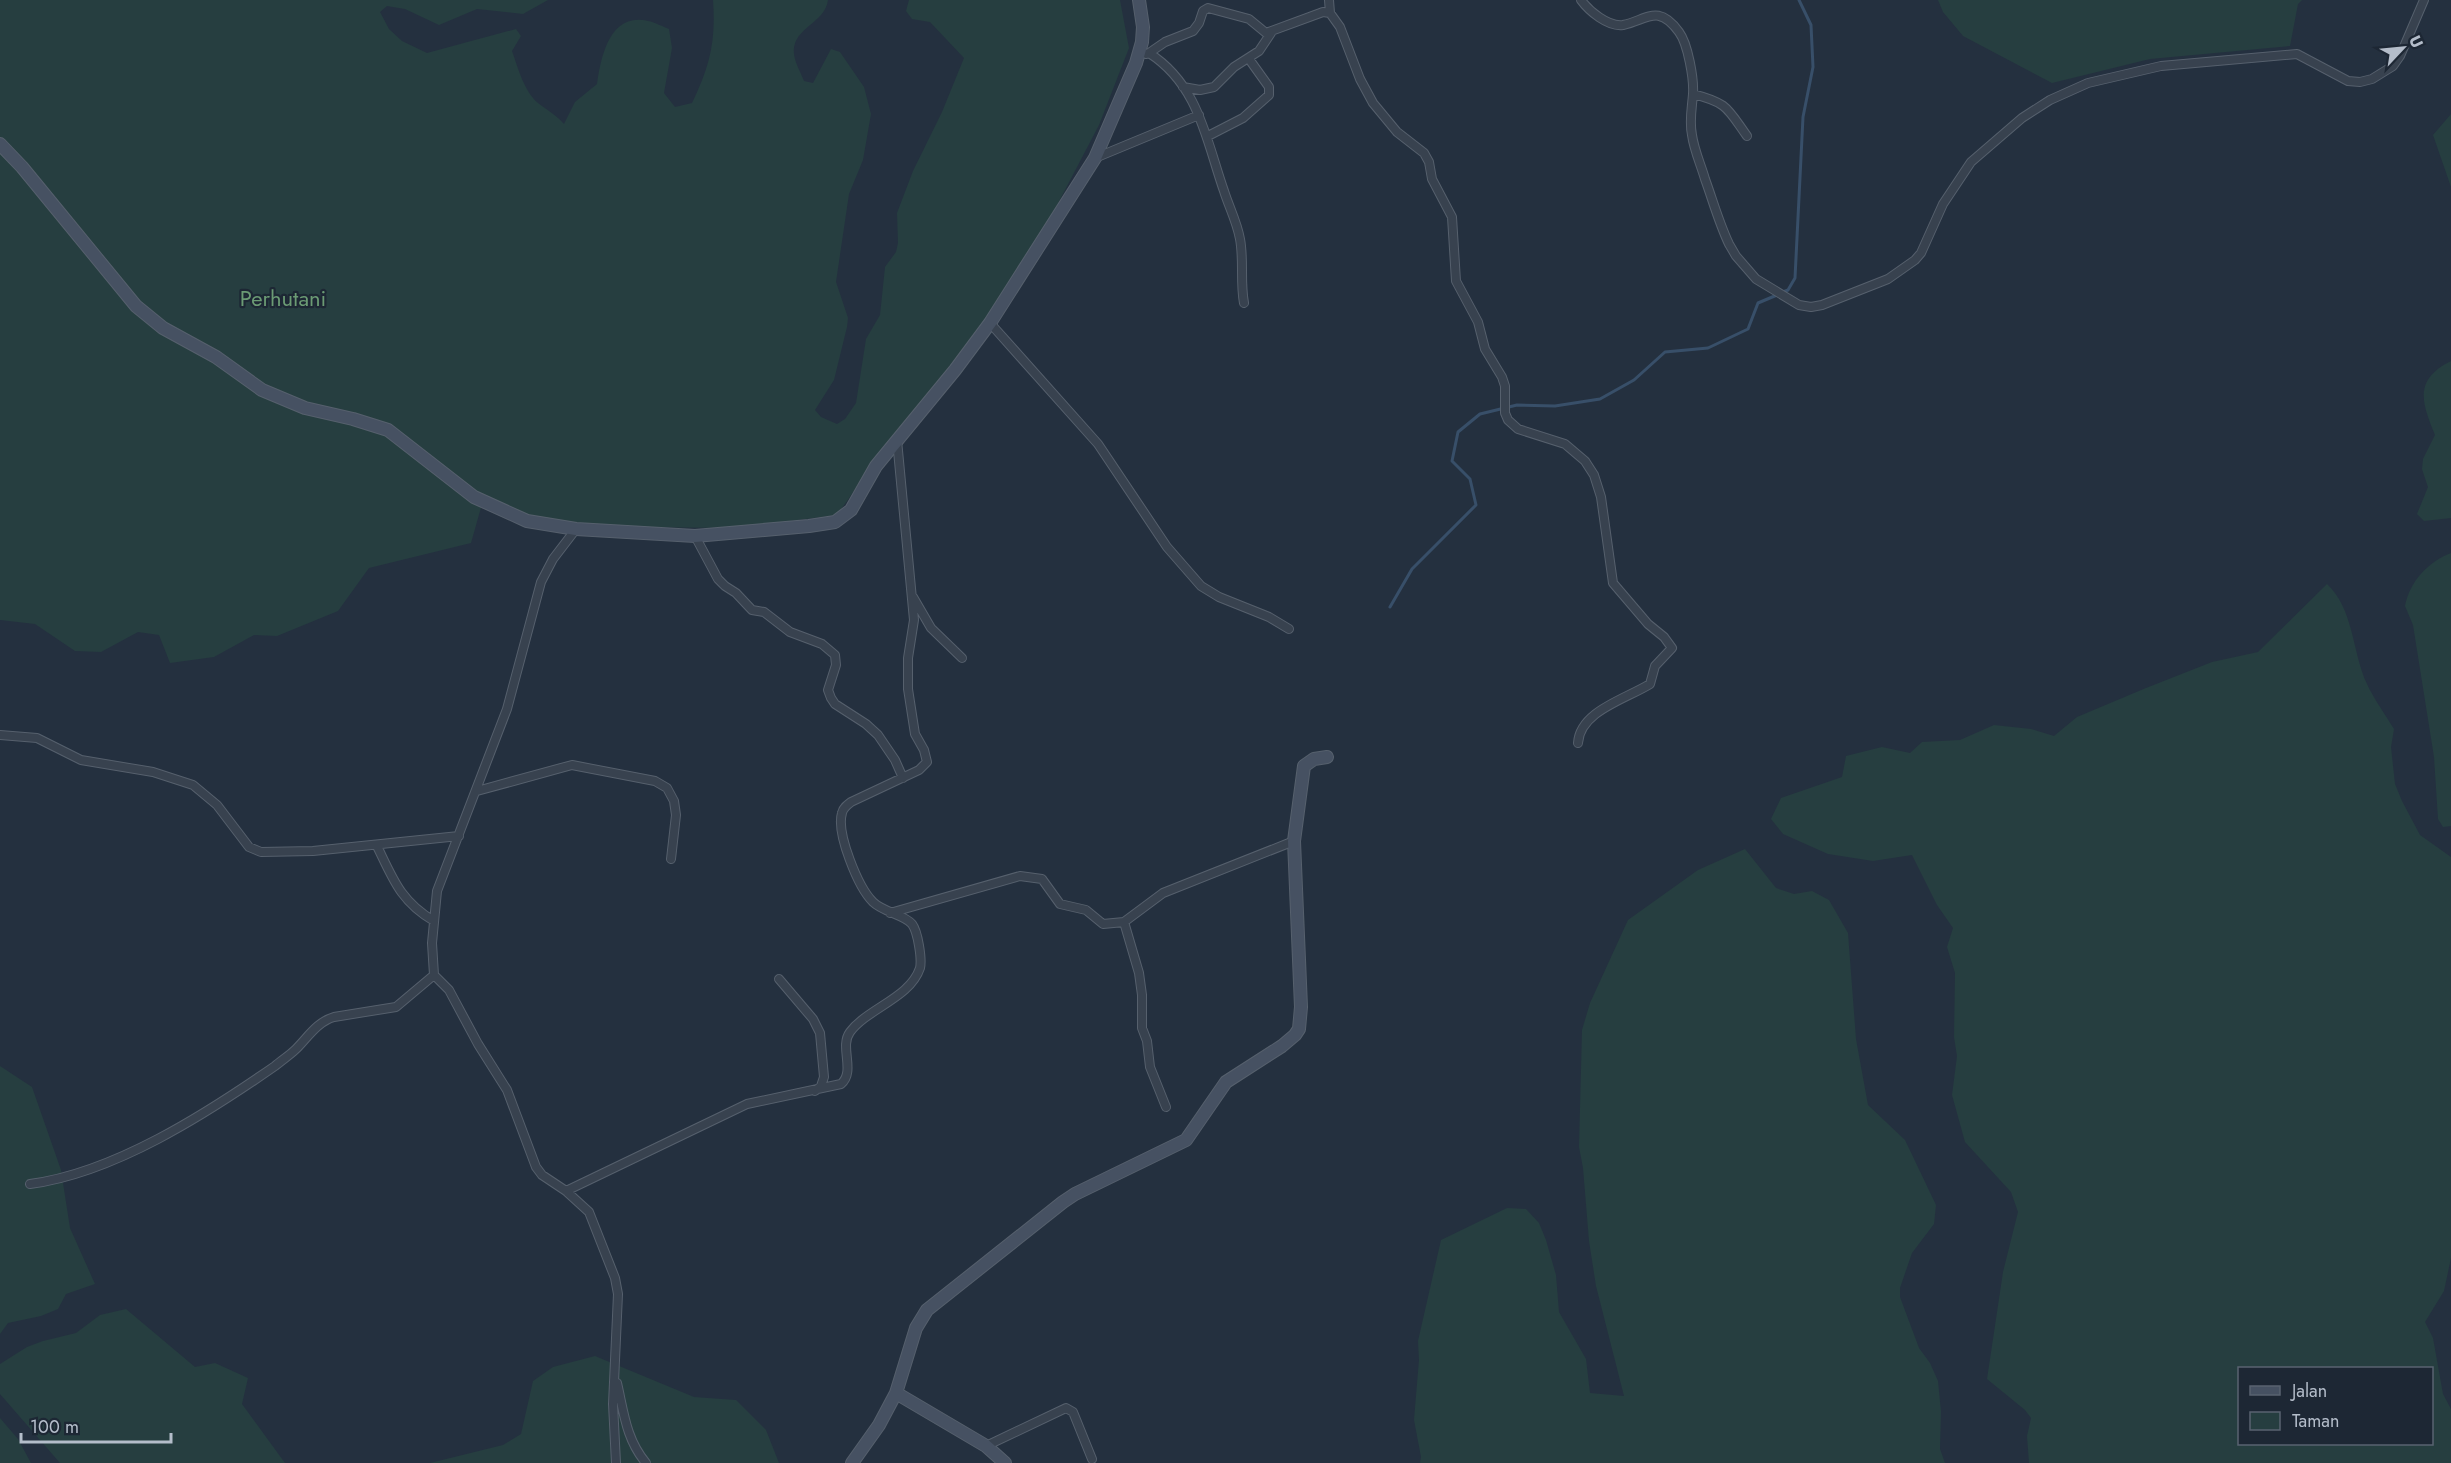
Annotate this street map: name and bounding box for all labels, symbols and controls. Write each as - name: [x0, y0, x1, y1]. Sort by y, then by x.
- north arrow: [2373, 18, 2433, 78]
- text: U: [2403, 32, 2429, 52]
- park label: Perhutani: [240, 282, 326, 314]
- legend: [2238, 1367, 2433, 1445]
- text: Jalan: [2290, 1378, 2327, 1404]
- scale bar: [21, 1406, 171, 1444]
- text: Taman: [2292, 1408, 2339, 1434]
- text: 100 m: [30, 1414, 79, 1440]

